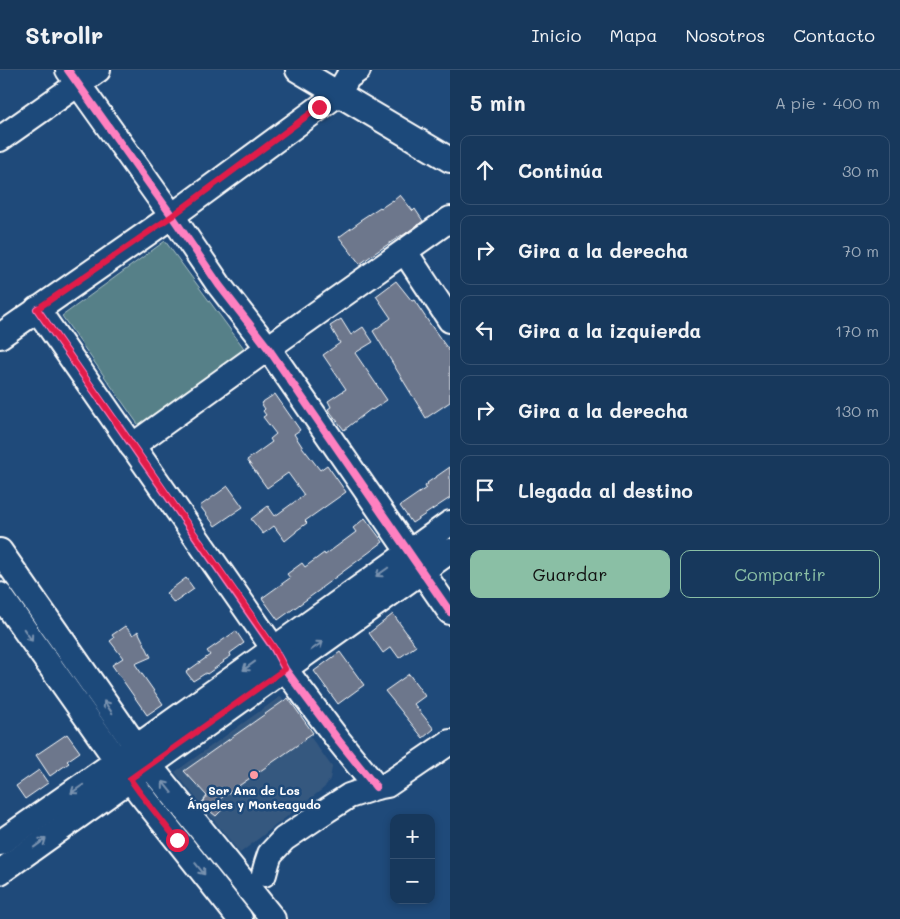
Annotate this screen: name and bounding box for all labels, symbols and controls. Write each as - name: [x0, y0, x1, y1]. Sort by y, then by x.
- text: Strollr: [25, 19, 103, 50]
- text: Inicio: [531, 23, 582, 47]
- text: Mapa: [610, 23, 657, 47]
- text: Nosotros: [685, 23, 765, 47]
- text: Contacto: [793, 23, 875, 47]
- text: 5 min: [470, 89, 526, 116]
- text: A pie · 400 m: [775, 92, 880, 113]
- route end: [308, 96, 331, 119]
- icon: ahead: [471, 156, 499, 184]
- text: Continúa: [518, 158, 603, 183]
- text: 30 m: [842, 160, 879, 181]
- icon: right: [471, 236, 499, 264]
- text: Gira a la derecha: [518, 238, 688, 263]
- text: 70 m: [842, 240, 879, 261]
- icon: left: [471, 316, 499, 344]
- text: Gira a la izquierda: [518, 318, 701, 343]
- text: 170 m: [835, 320, 879, 341]
- icon: right: [471, 396, 499, 424]
- text: Gira a la derecha: [518, 398, 688, 423]
- text: 130 m: [835, 400, 879, 421]
- icon: arrive: [471, 476, 499, 504]
- text: Llegada al destino: [518, 478, 693, 503]
- button: Guardar: [470, 550, 670, 598]
- button: Compartir: [680, 550, 880, 598]
- one-way arrow: [375, 567, 389, 577]
- one-way arrow: [23, 628, 33, 642]
- one-way arrow: [310, 641, 324, 651]
- one-way arrow: [242, 661, 256, 671]
- one-way arrow: [103, 701, 113, 715]
- marker: Sor Ana de Los Ángeles y Monteagudo: [248, 769, 260, 781]
- one-way arrow: [162, 781, 173, 794]
- place label: Sor Ana de Los Ángeles y Monteagudo: [187, 782, 321, 812]
- one-way arrow: [70, 784, 84, 794]
- map controls: [390, 814, 435, 904]
- button: +: [390, 814, 435, 859]
- route start: [166, 829, 189, 852]
- one-way arrow: [33, 838, 47, 848]
- button: −: [390, 859, 435, 904]
- one-way arrow: [195, 862, 206, 875]

